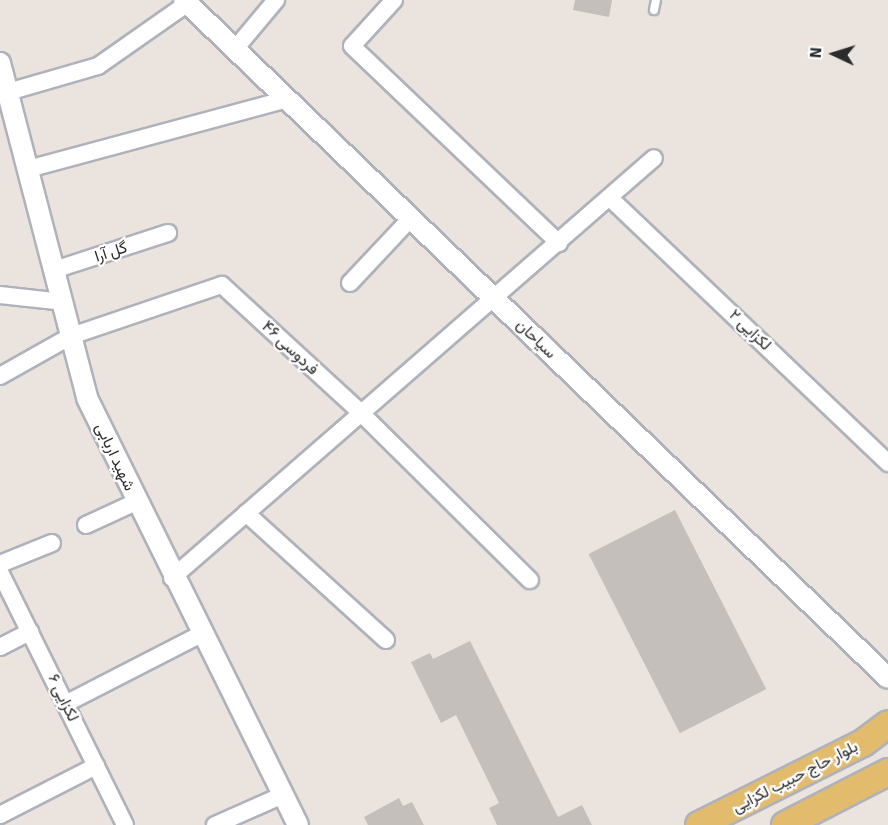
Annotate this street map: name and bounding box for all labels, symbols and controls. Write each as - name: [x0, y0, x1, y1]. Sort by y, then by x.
- north arrow: [804, 24, 864, 84]
- text: N: [806, 46, 826, 59]
- street label: گل آرا: [92, 238, 130, 266]
- street label: لکزایی ۲: [725, 305, 775, 355]
- street label: سیاحان: [512, 315, 560, 363]
- street label: فردوسی ۴۶: [258, 317, 322, 379]
- street label: شهید اربابی: [91, 420, 139, 494]
- street label: لکزایی ۶: [43, 671, 83, 725]
- street label: بلوار حاج حبیب لکزايی: [729, 737, 861, 817]

